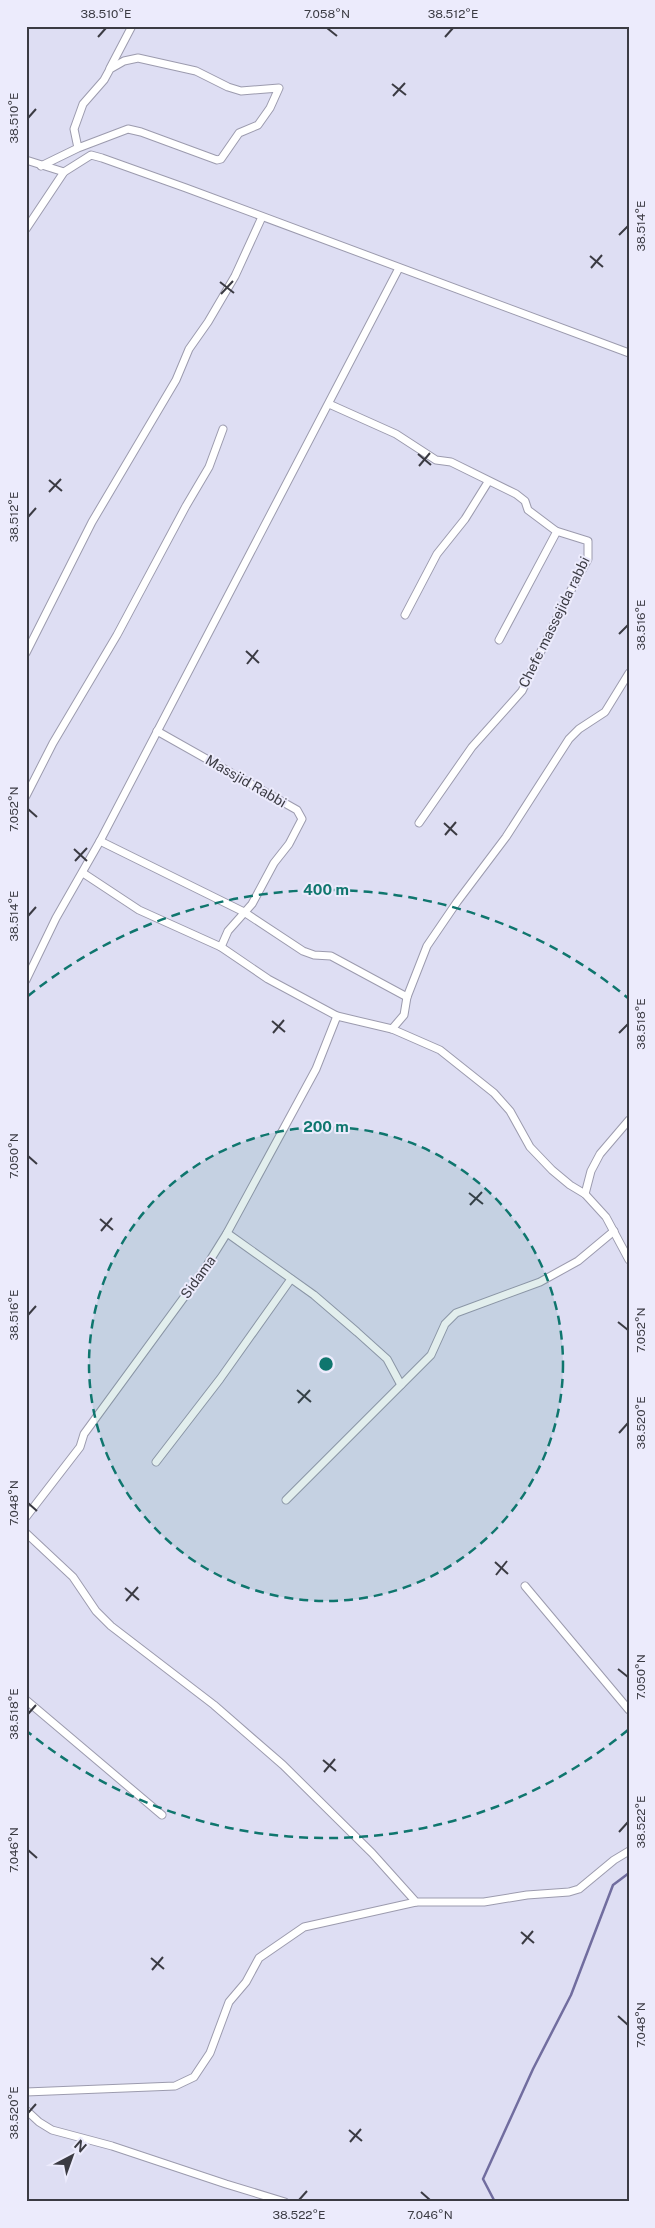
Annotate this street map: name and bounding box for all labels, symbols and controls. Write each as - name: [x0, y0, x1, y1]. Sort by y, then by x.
- text: 38.510°E: [81, 7, 131, 21]
- text: 7.058°N: [304, 7, 350, 21]
- text: 38.512°E: [428, 7, 478, 21]
- text: 38.510°E: [7, 93, 21, 143]
- text: 38.514°E: [634, 200, 648, 252]
- text: 38.512°E: [7, 492, 21, 542]
- street label: Chefe massejida rabbi: [515, 554, 593, 690]
- text: 38.516°E: [634, 600, 648, 651]
- street label: Massjid Rabbi: [203, 751, 289, 811]
- text: 7.052°N: [7, 786, 21, 832]
- text: 400 m: [303, 881, 349, 898]
- text: 38.514°E: [7, 890, 21, 942]
- text: 38.518°E: [634, 998, 648, 1050]
- text: 200 m: [303, 1118, 349, 1135]
- text: 7.050°N: [7, 1133, 21, 1179]
- street label: Sidama: [177, 1253, 219, 1301]
- text: 38.516°E: [7, 1290, 21, 1341]
- text: 7.052°N: [634, 1307, 648, 1353]
- centre of rings: [317, 1355, 335, 1373]
- text: 38.520°E: [634, 1396, 648, 1450]
- text: 7.048°N: [7, 1480, 21, 1526]
- text: 7.050°N: [634, 1654, 648, 1700]
- text: 38.518°E: [7, 1688, 21, 1740]
- text: 38.522°E: [634, 1796, 648, 1848]
- text: 7.046°N: [7, 1827, 21, 1873]
- text: 7.048°N: [634, 2002, 648, 2048]
- text: 38.520°E: [7, 2086, 21, 2140]
- north arrow: [48, 2130, 98, 2180]
- text: N: [71, 2137, 90, 2156]
- text: 38.522°E: [273, 2208, 325, 2222]
- text: 7.046°N: [407, 2208, 453, 2222]

